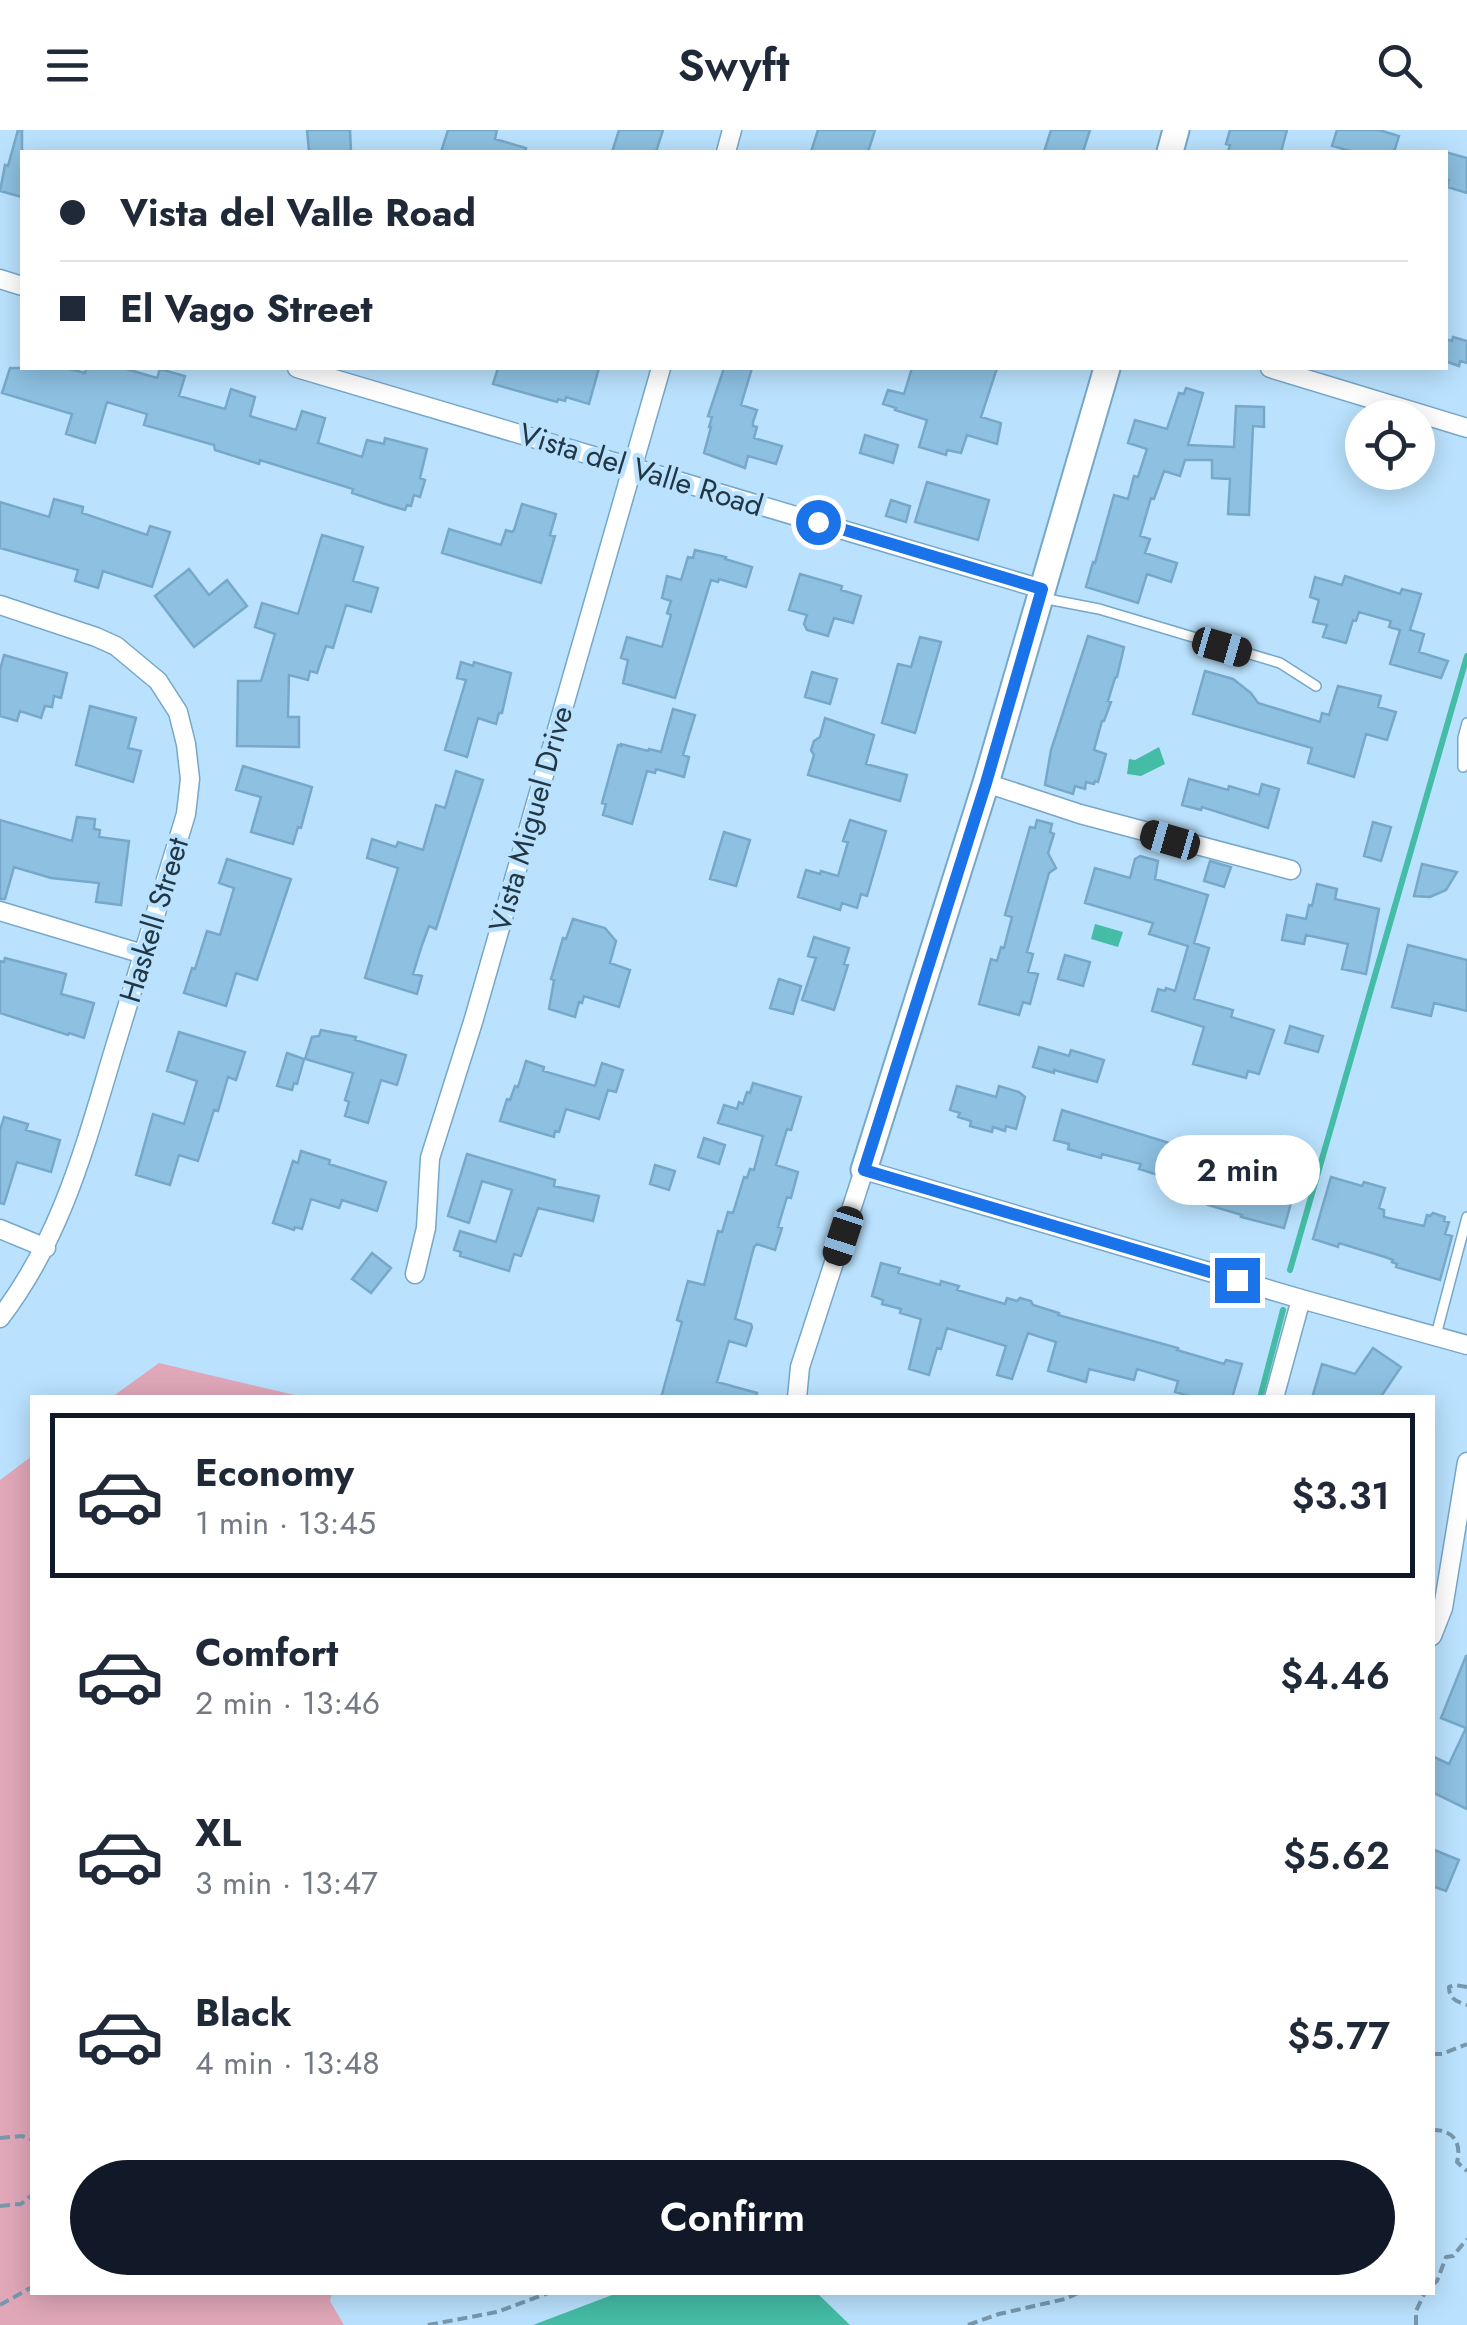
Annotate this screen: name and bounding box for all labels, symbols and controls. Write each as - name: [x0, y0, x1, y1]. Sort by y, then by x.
- text: Swyft: [678, 33, 789, 98]
- icon: menu: [40, 38, 95, 93]
- icon: search: [1372, 38, 1427, 93]
- text: Vista del Valle Road: [120, 185, 476, 240]
- text: El Vago Street: [120, 281, 373, 336]
- map controls: [1345, 400, 1435, 490]
- button: locate: [1345, 400, 1435, 490]
- street label: Vista del Valle Road: [514, 412, 768, 527]
- route start: [796, 500, 841, 545]
- car: [1189, 624, 1255, 670]
- street label: Vista Miguel Drive: [478, 701, 583, 937]
- car: [1137, 817, 1203, 863]
- street label: Haskell Street: [108, 831, 199, 1008]
- callout: 2 min: [1154, 1135, 1320, 1205]
- text: 2 min: [1196, 1147, 1279, 1193]
- car: [819, 1203, 867, 1269]
- route end: [1215, 1258, 1260, 1303]
- text: Economy: [195, 1445, 354, 1500]
- icon: car: [75, 1451, 165, 1541]
- text: $3.31: [1291, 1468, 1390, 1523]
- text: 1 min · 13:45: [195, 1500, 376, 1546]
- text: Comfort: [195, 1625, 338, 1680]
- icon: car: [75, 1631, 165, 1721]
- text: $4.46: [1280, 1648, 1390, 1703]
- text: 2 min · 13:46: [195, 1680, 380, 1726]
- text: XL: [195, 1805, 241, 1860]
- icon: car: [75, 1811, 165, 1901]
- text: $5.62: [1283, 1828, 1390, 1883]
- text: 3 min · 13:47: [195, 1860, 378, 1906]
- text: Black: [195, 1985, 292, 2040]
- icon: car: [75, 1991, 165, 2081]
- text: $5.77: [1287, 2008, 1390, 2063]
- text: 4 min · 13:48: [195, 2040, 380, 2086]
- button: Confirm: [70, 2160, 1395, 2275]

